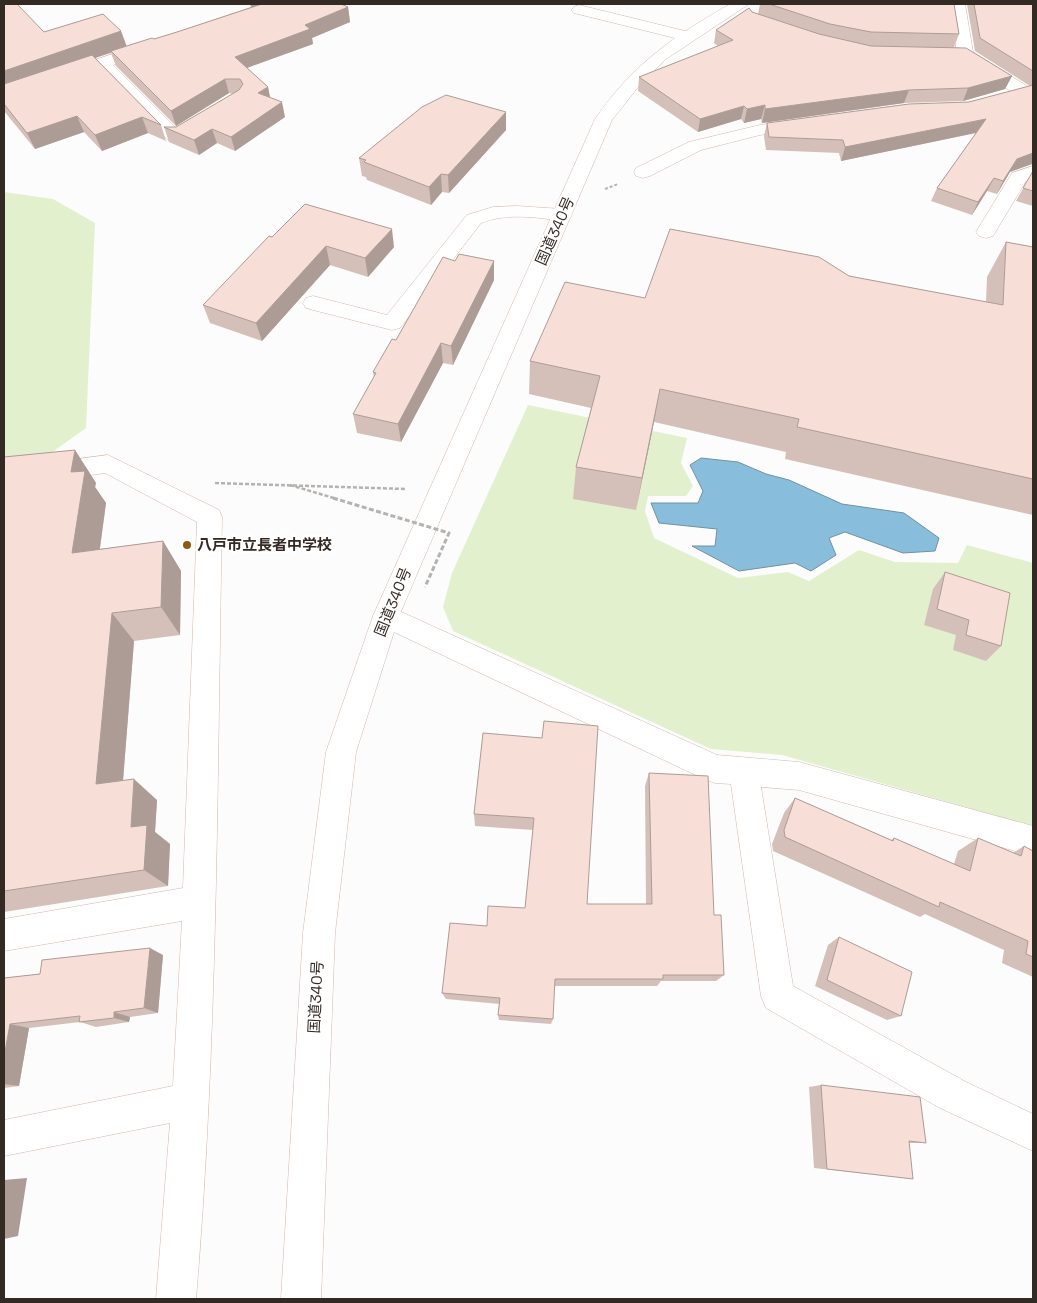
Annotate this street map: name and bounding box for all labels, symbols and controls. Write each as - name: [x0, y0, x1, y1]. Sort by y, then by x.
- street label: 国道340号: [531, 194, 578, 268]
- place label: 八戸市立長者中学校: [197, 535, 332, 554]
- marker: 八戸市立長者中学校: [181, 539, 193, 551]
- street label: 国道340号: [370, 564, 415, 639]
- street label: 国道340号: [304, 960, 327, 1034]

